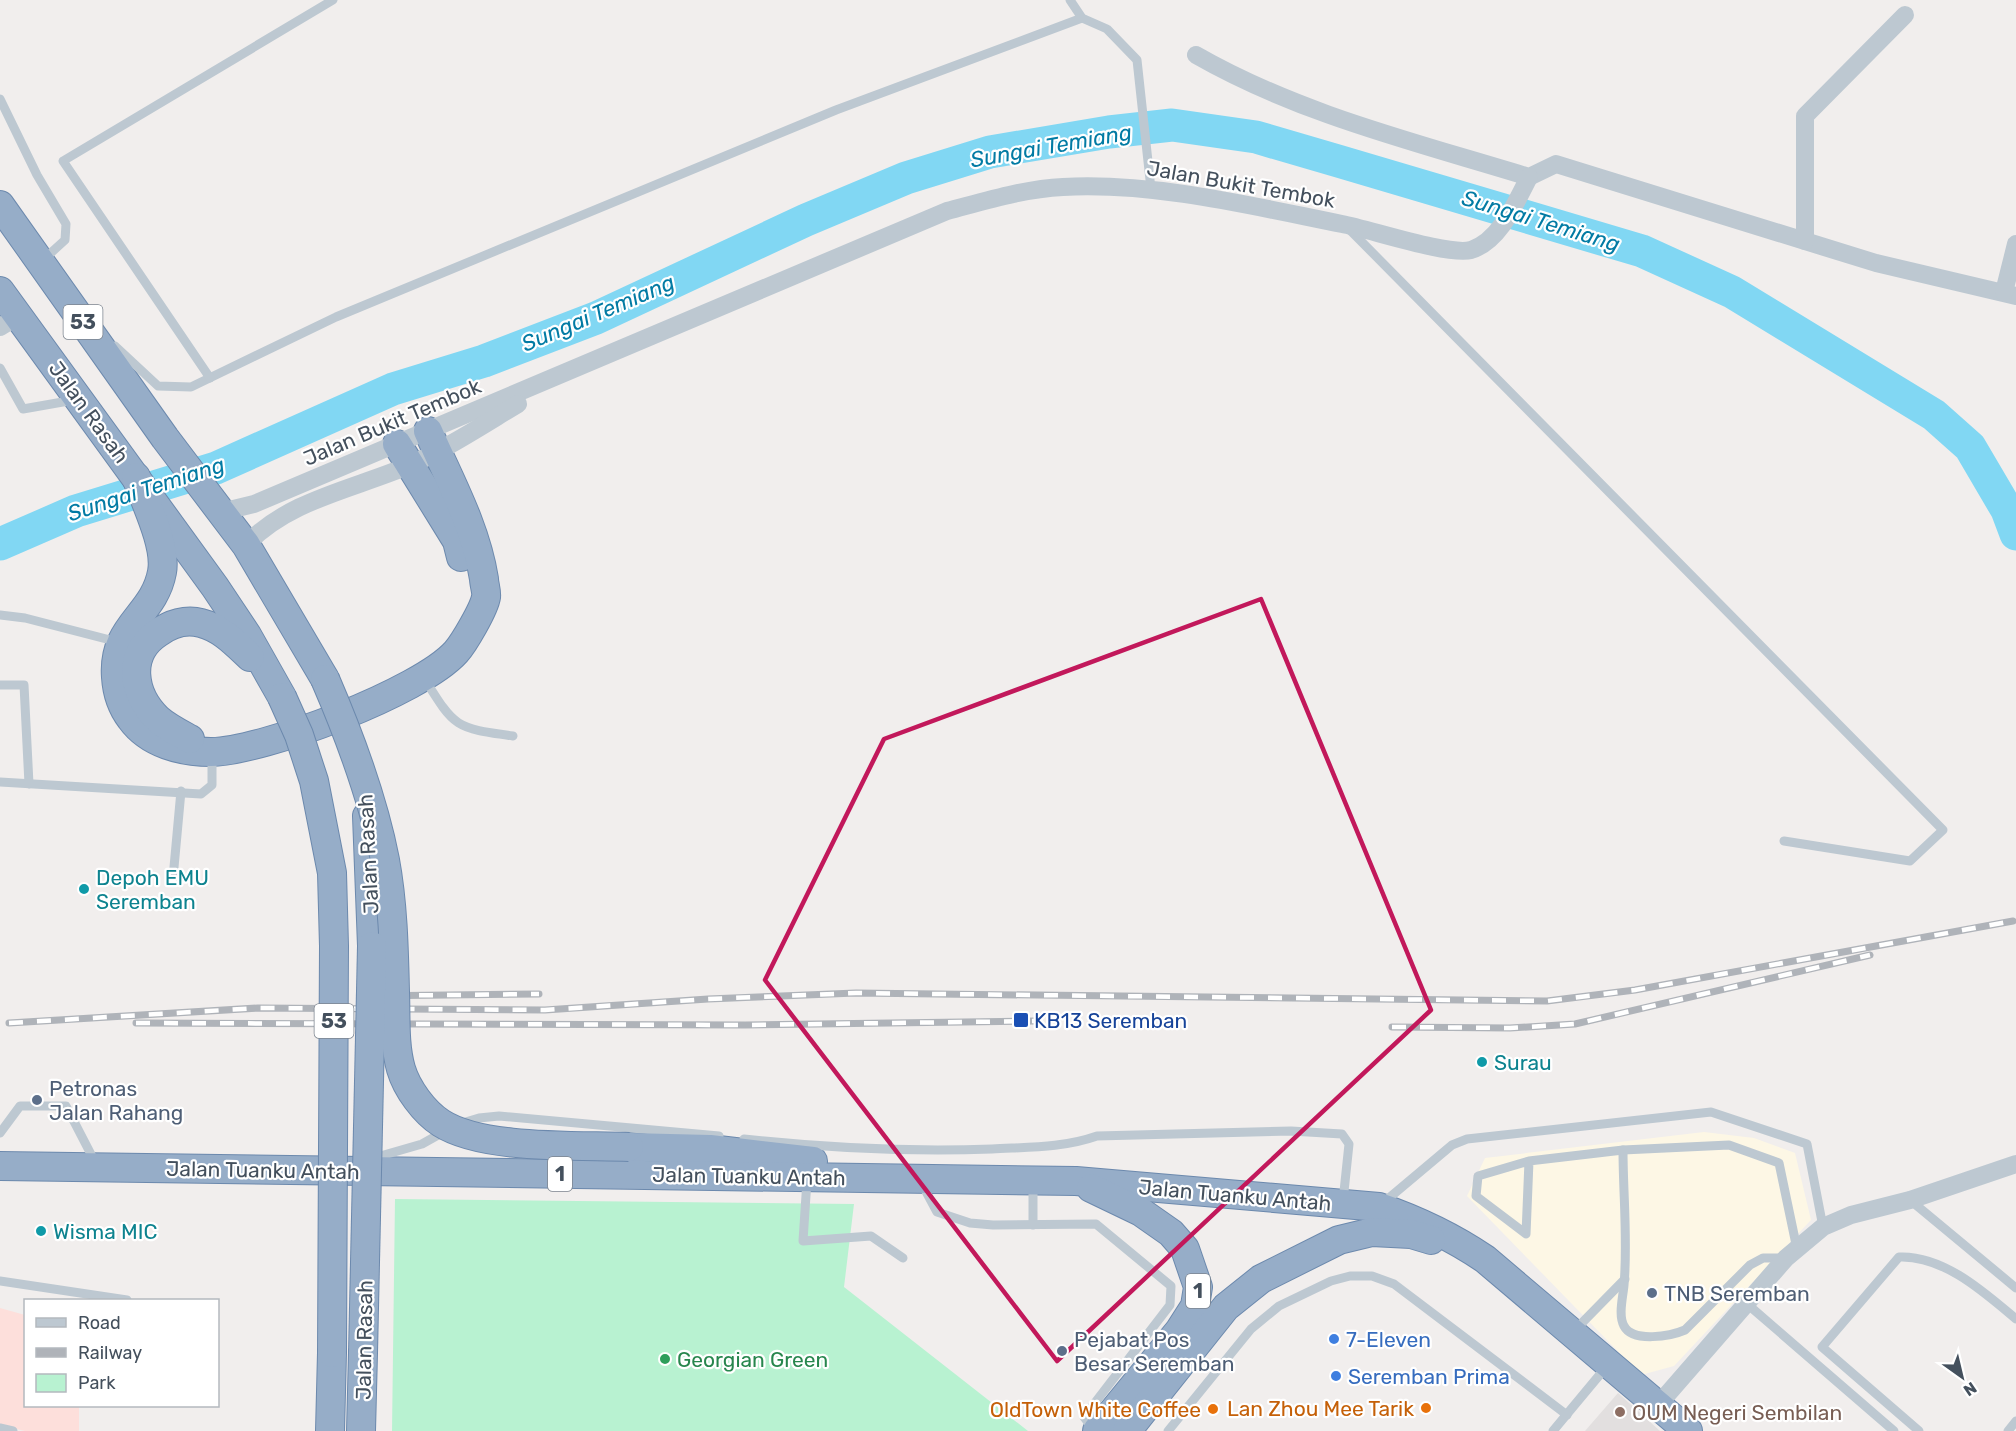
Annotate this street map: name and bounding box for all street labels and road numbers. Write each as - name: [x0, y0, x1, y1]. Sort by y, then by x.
- street label: Jalan Bukit Tembok: [1145, 155, 1337, 213]
- road number: 53: [64, 305, 103, 339]
- street label: Jalan Rasah: [44, 356, 134, 468]
- street label: Jalan Bukit Tembok: [299, 373, 485, 471]
- street label: Jalan Rasah: [352, 794, 384, 914]
- road number: 53: [314, 1004, 354, 1038]
- street label: Jalan Tuanku Antah: [166, 1156, 360, 1184]
- road number: 1: [548, 1157, 572, 1191]
- street label: Jalan Tuanku Antah: [652, 1162, 846, 1190]
- street label: Jalan Tuanku Antah: [1137, 1174, 1333, 1216]
- road number: 1: [1186, 1274, 1210, 1308]
- street label: Jalan Rasah: [350, 1280, 378, 1400]

